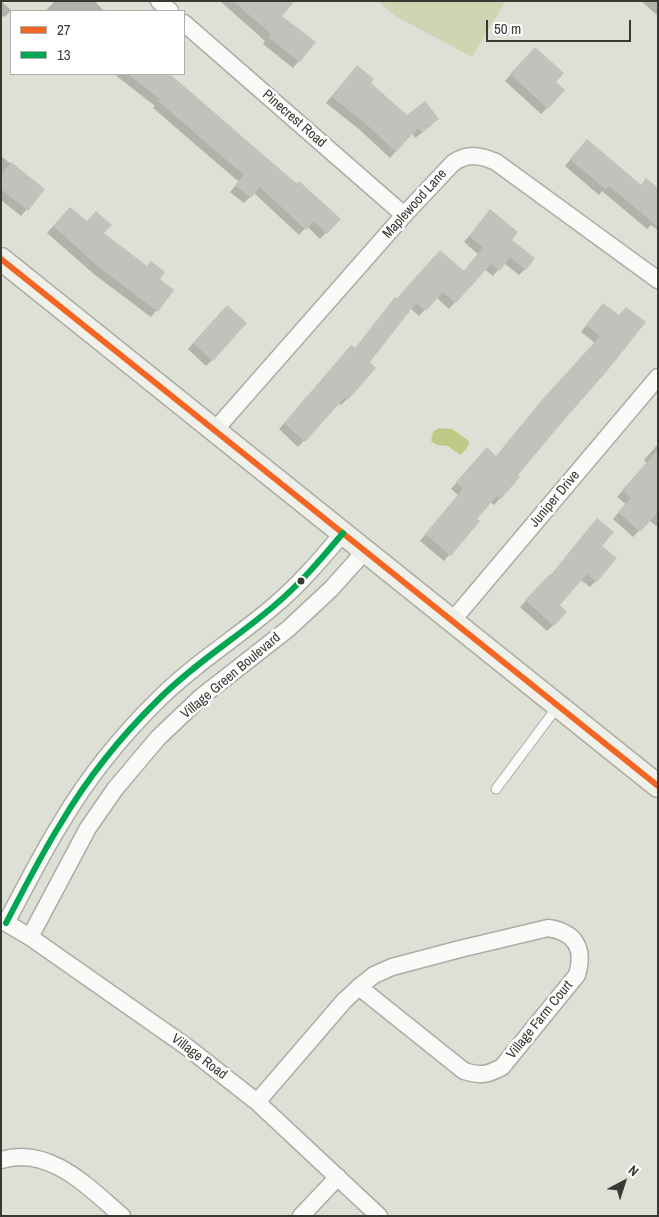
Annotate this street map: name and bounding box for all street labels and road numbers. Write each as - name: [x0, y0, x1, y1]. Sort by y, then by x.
- street label: Pinecrest Road: [259, 87, 329, 151]
- street label: Maplewood Lane: [380, 166, 450, 242]
- street label: Juniper Drive: [526, 467, 584, 531]
- street label: Village Green Boulevard: [178, 629, 284, 723]
- street label: Village Farm Court: [503, 978, 577, 1062]
- street label: Village Road: [168, 1031, 230, 1083]

